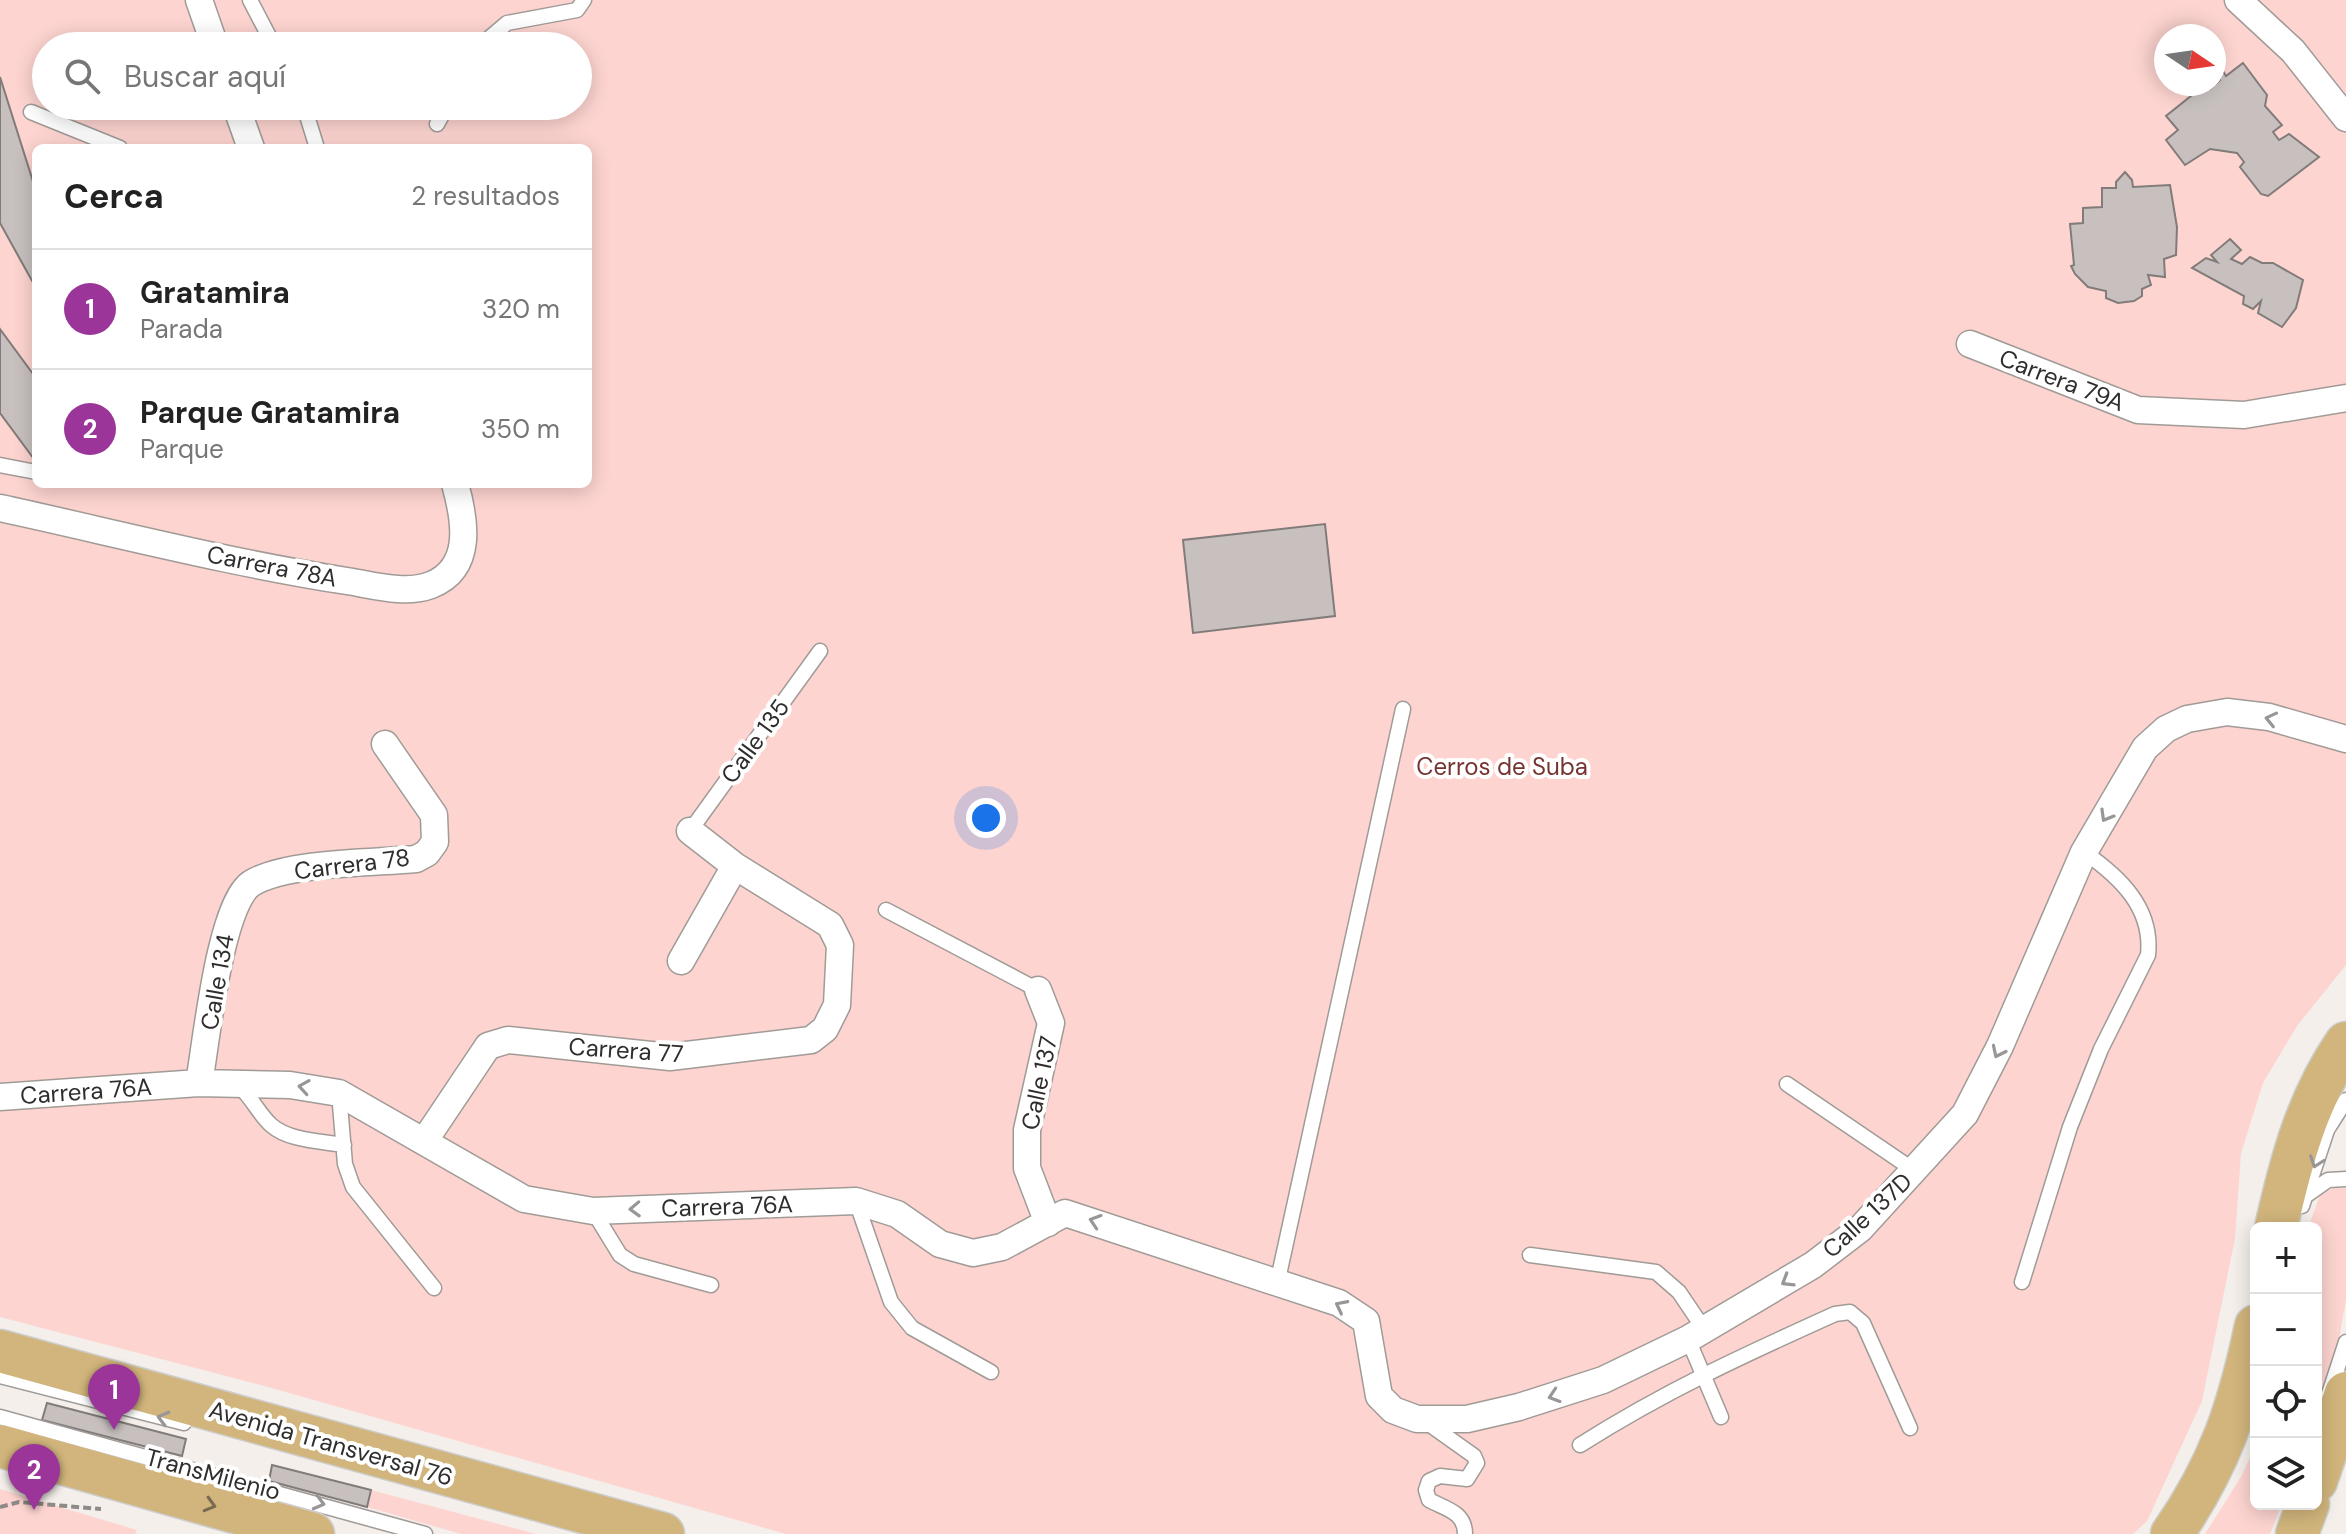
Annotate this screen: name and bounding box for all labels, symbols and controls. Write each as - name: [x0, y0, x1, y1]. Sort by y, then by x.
- north arrow: [2154, 24, 2226, 96]
- search box: [32, 32, 592, 120]
- icon: search: [60, 54, 104, 98]
- text: Buscar aquí: [124, 57, 286, 96]
- text: Cerca: [64, 174, 164, 219]
- text: 2 resultados: [411, 179, 560, 213]
- text: Gratamira: [140, 273, 290, 312]
- text: 1: [85, 292, 95, 326]
- text: 320 m: [482, 292, 560, 326]
- text: Parada: [140, 312, 223, 346]
- street label: Carrera 79A: [1995, 342, 2129, 418]
- text: Parque Gratamira: [140, 393, 400, 432]
- text: 2: [82, 412, 98, 446]
- text: 350 m: [481, 412, 560, 446]
- text: Parque: [140, 432, 224, 466]
- street label: Carrera 78A: [204, 538, 340, 594]
- street label: Calle 135: [714, 693, 796, 789]
- one-way arrow: [2265, 711, 2278, 728]
- park label: Cerros de Suba: [1416, 751, 1588, 782]
- your location: [966, 798, 1006, 838]
- one-way arrow: [2100, 807, 2115, 821]
- street label: Carrera 78: [292, 842, 412, 886]
- street label: Calle 134: [193, 931, 241, 1033]
- street label: Carrera 77: [567, 1031, 685, 1069]
- street label: Calle 137: [1014, 1033, 1064, 1133]
- one-way arrow: [1992, 1043, 2008, 1058]
- street label: Carrera 76A: [19, 1071, 153, 1111]
- one-way arrow: [297, 1079, 311, 1096]
- one-way arrow: [2310, 1154, 2326, 1168]
- street label: Calle 137D: [1816, 1166, 1918, 1264]
- street label: Carrera 76A: [661, 1188, 793, 1224]
- one-way arrow: [628, 1201, 641, 1218]
- one-way arrow: [1089, 1214, 1103, 1230]
- map controls: [2250, 1222, 2322, 1510]
- button: +: [2250, 1222, 2322, 1294]
- one-way arrow: [1781, 1271, 1796, 1286]
- button: −: [2250, 1294, 2322, 1366]
- one-way arrow: [1334, 1300, 1349, 1316]
- pin: 1: [88, 1364, 140, 1430]
- button: locate: [2250, 1366, 2322, 1438]
- one-way arrow: [1548, 1386, 1562, 1402]
- street label: Avenida Transversal 76: [205, 1393, 457, 1493]
- one-way arrow: [157, 1410, 171, 1427]
- button: layers: [2250, 1438, 2322, 1510]
- street label: TransMilenio: [142, 1441, 284, 1507]
- pin: 2: [8, 1444, 60, 1510]
- one-way arrow: [311, 1494, 325, 1510]
- one-way arrow: [202, 1496, 216, 1512]

